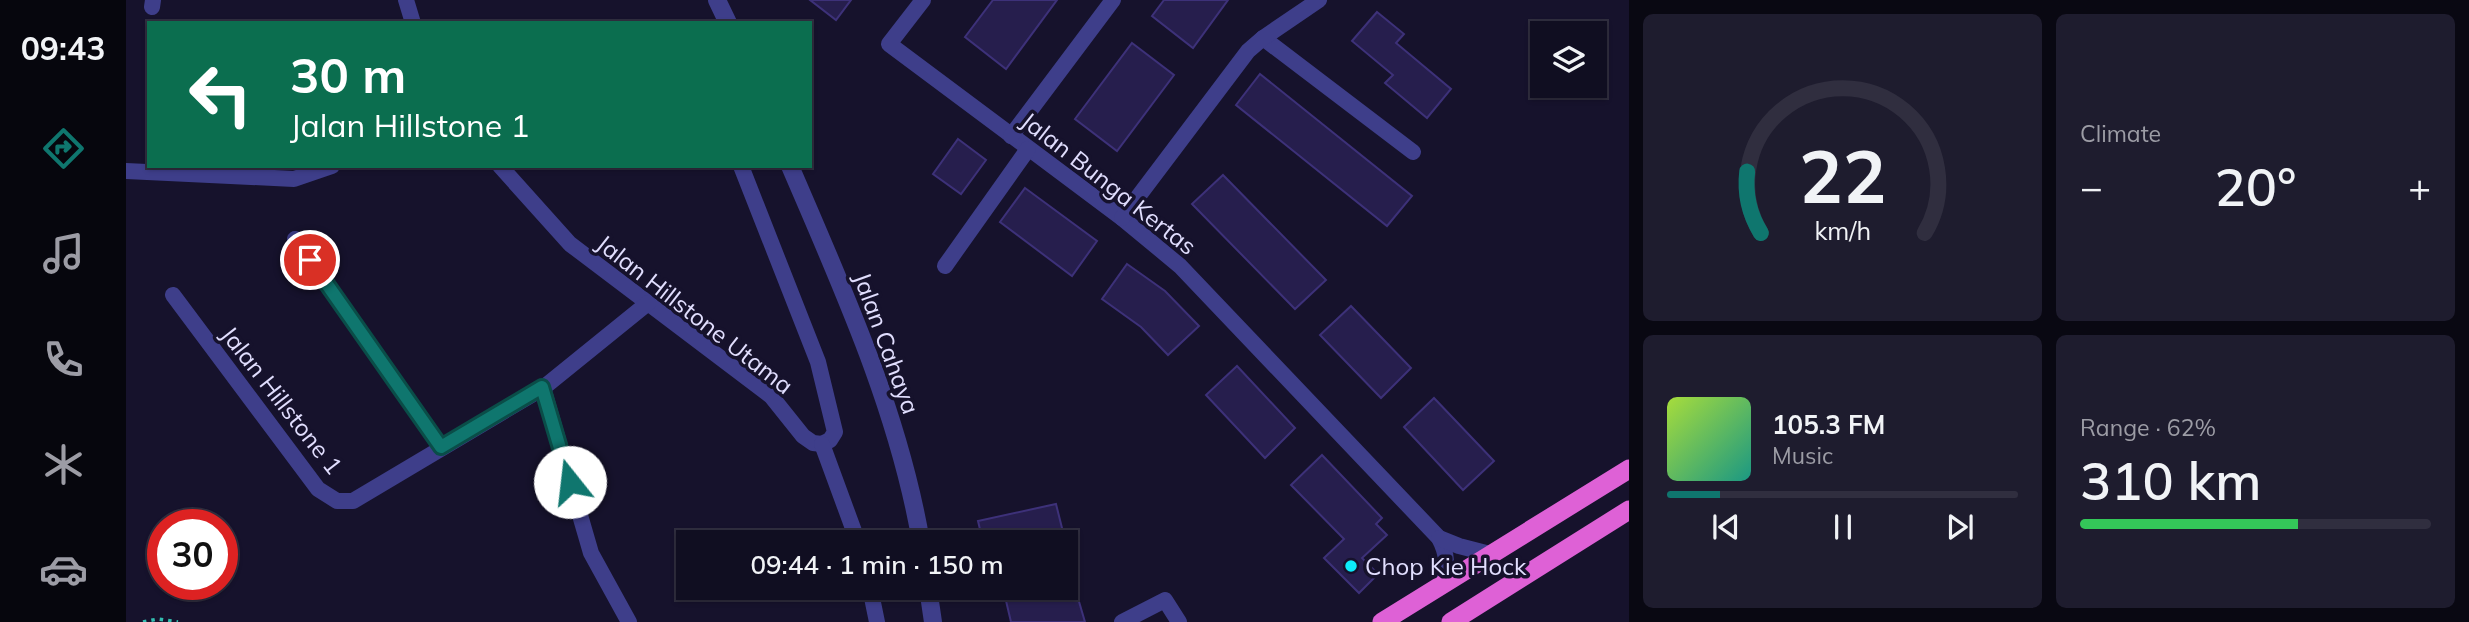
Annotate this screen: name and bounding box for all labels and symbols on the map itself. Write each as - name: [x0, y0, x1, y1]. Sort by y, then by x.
- street label: Jalan Bunga Kertas: [1015, 105, 1203, 261]
- street label: Jalan Hillstone Utama: [591, 228, 799, 400]
- pin: [280, 230, 340, 290]
- street label: Jalan Cahaya: [848, 268, 926, 418]
- street label: Jalan Hillstone 1: [215, 320, 349, 480]
- position arrow: [533, 445, 607, 519]
- speed limit sign: 30: [147, 509, 238, 600]
- place label: Chop Kie Hock: [1365, 551, 1527, 581]
- marker: Chop Kie Hock: [1343, 558, 1359, 574]

